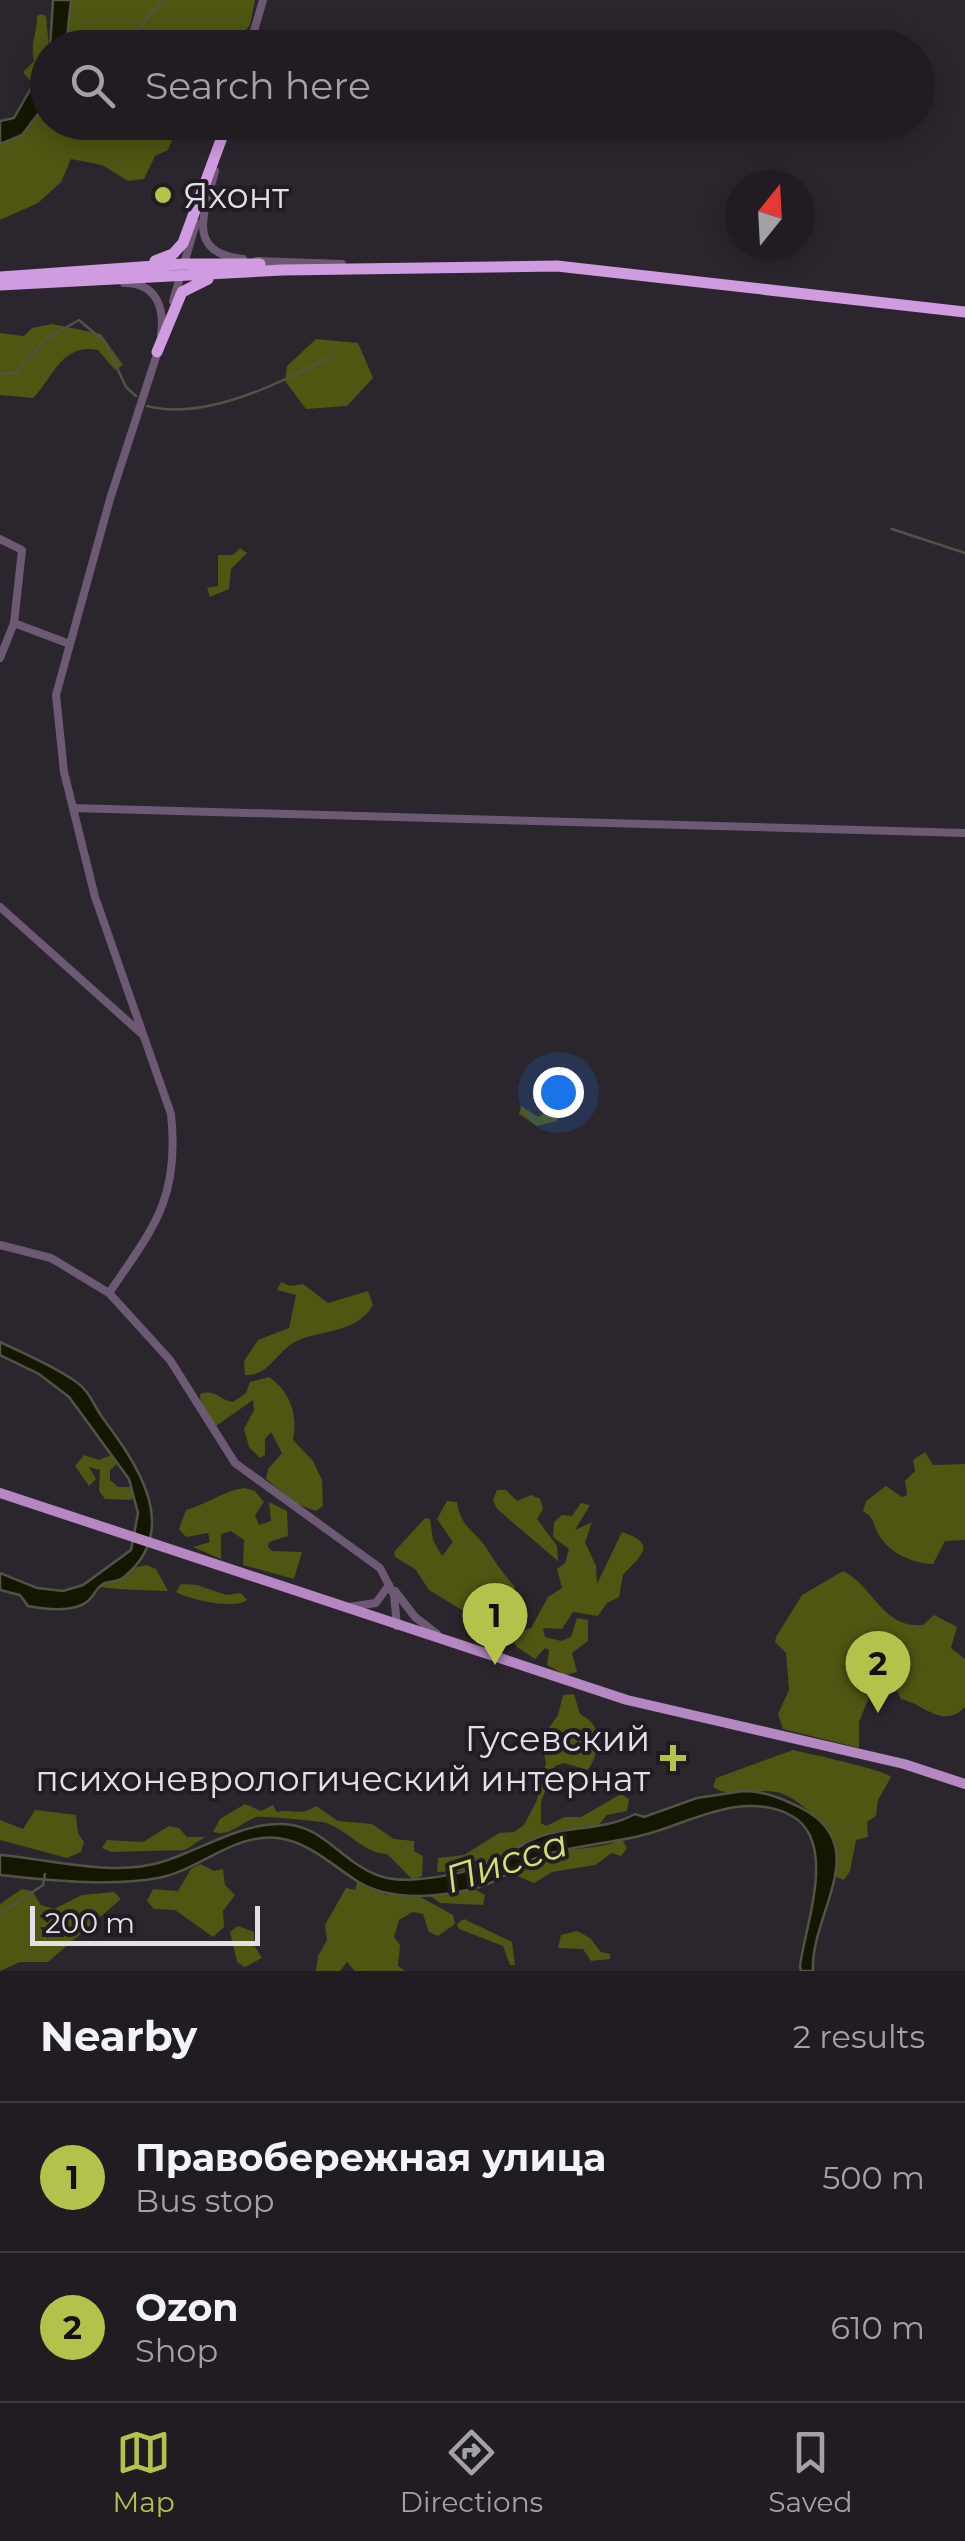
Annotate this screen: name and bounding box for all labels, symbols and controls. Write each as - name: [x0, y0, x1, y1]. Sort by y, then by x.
- search box: [30, 30, 935, 140]
- icon: search: [65, 58, 120, 113]
- text: Search here: [145, 62, 371, 109]
- north arrow: [725, 170, 815, 260]
- place label: Яхонт: [183, 174, 289, 217]
- marker: Яхонт: [152, 184, 174, 206]
- your location: [533, 1067, 584, 1118]
- pin: 1: [462, 1582, 528, 1665]
- pin: 2: [846, 1630, 910, 1713]
- place label: Гусевский психоневрологический интернат: [35, 1717, 650, 1800]
- marker: Гусевский психоневрологический интернат: [660, 1745, 686, 1771]
- water label: Писса: [438, 1819, 574, 1903]
- scale bar: [30, 1901, 260, 1946]
- text: 200 m: [45, 1906, 135, 1940]
- text: Nearby: [40, 2010, 197, 2062]
- text: 2 results: [793, 2017, 925, 2056]
- text: Правобережная улица: [135, 2134, 606, 2181]
- text: 1: [66, 2158, 79, 2197]
- text: 500 m: [822, 2158, 925, 2197]
- text: Bus stop: [135, 2181, 274, 2220]
- text: Ozon: [135, 2284, 239, 2331]
- text: 2: [63, 2308, 82, 2347]
- text: 610 m: [830, 2308, 925, 2347]
- text: Shop: [135, 2331, 218, 2370]
- tab: Map: [113, 2425, 175, 2519]
- tab: Directions: [400, 2425, 543, 2519]
- tab: Saved: [768, 2425, 852, 2519]

